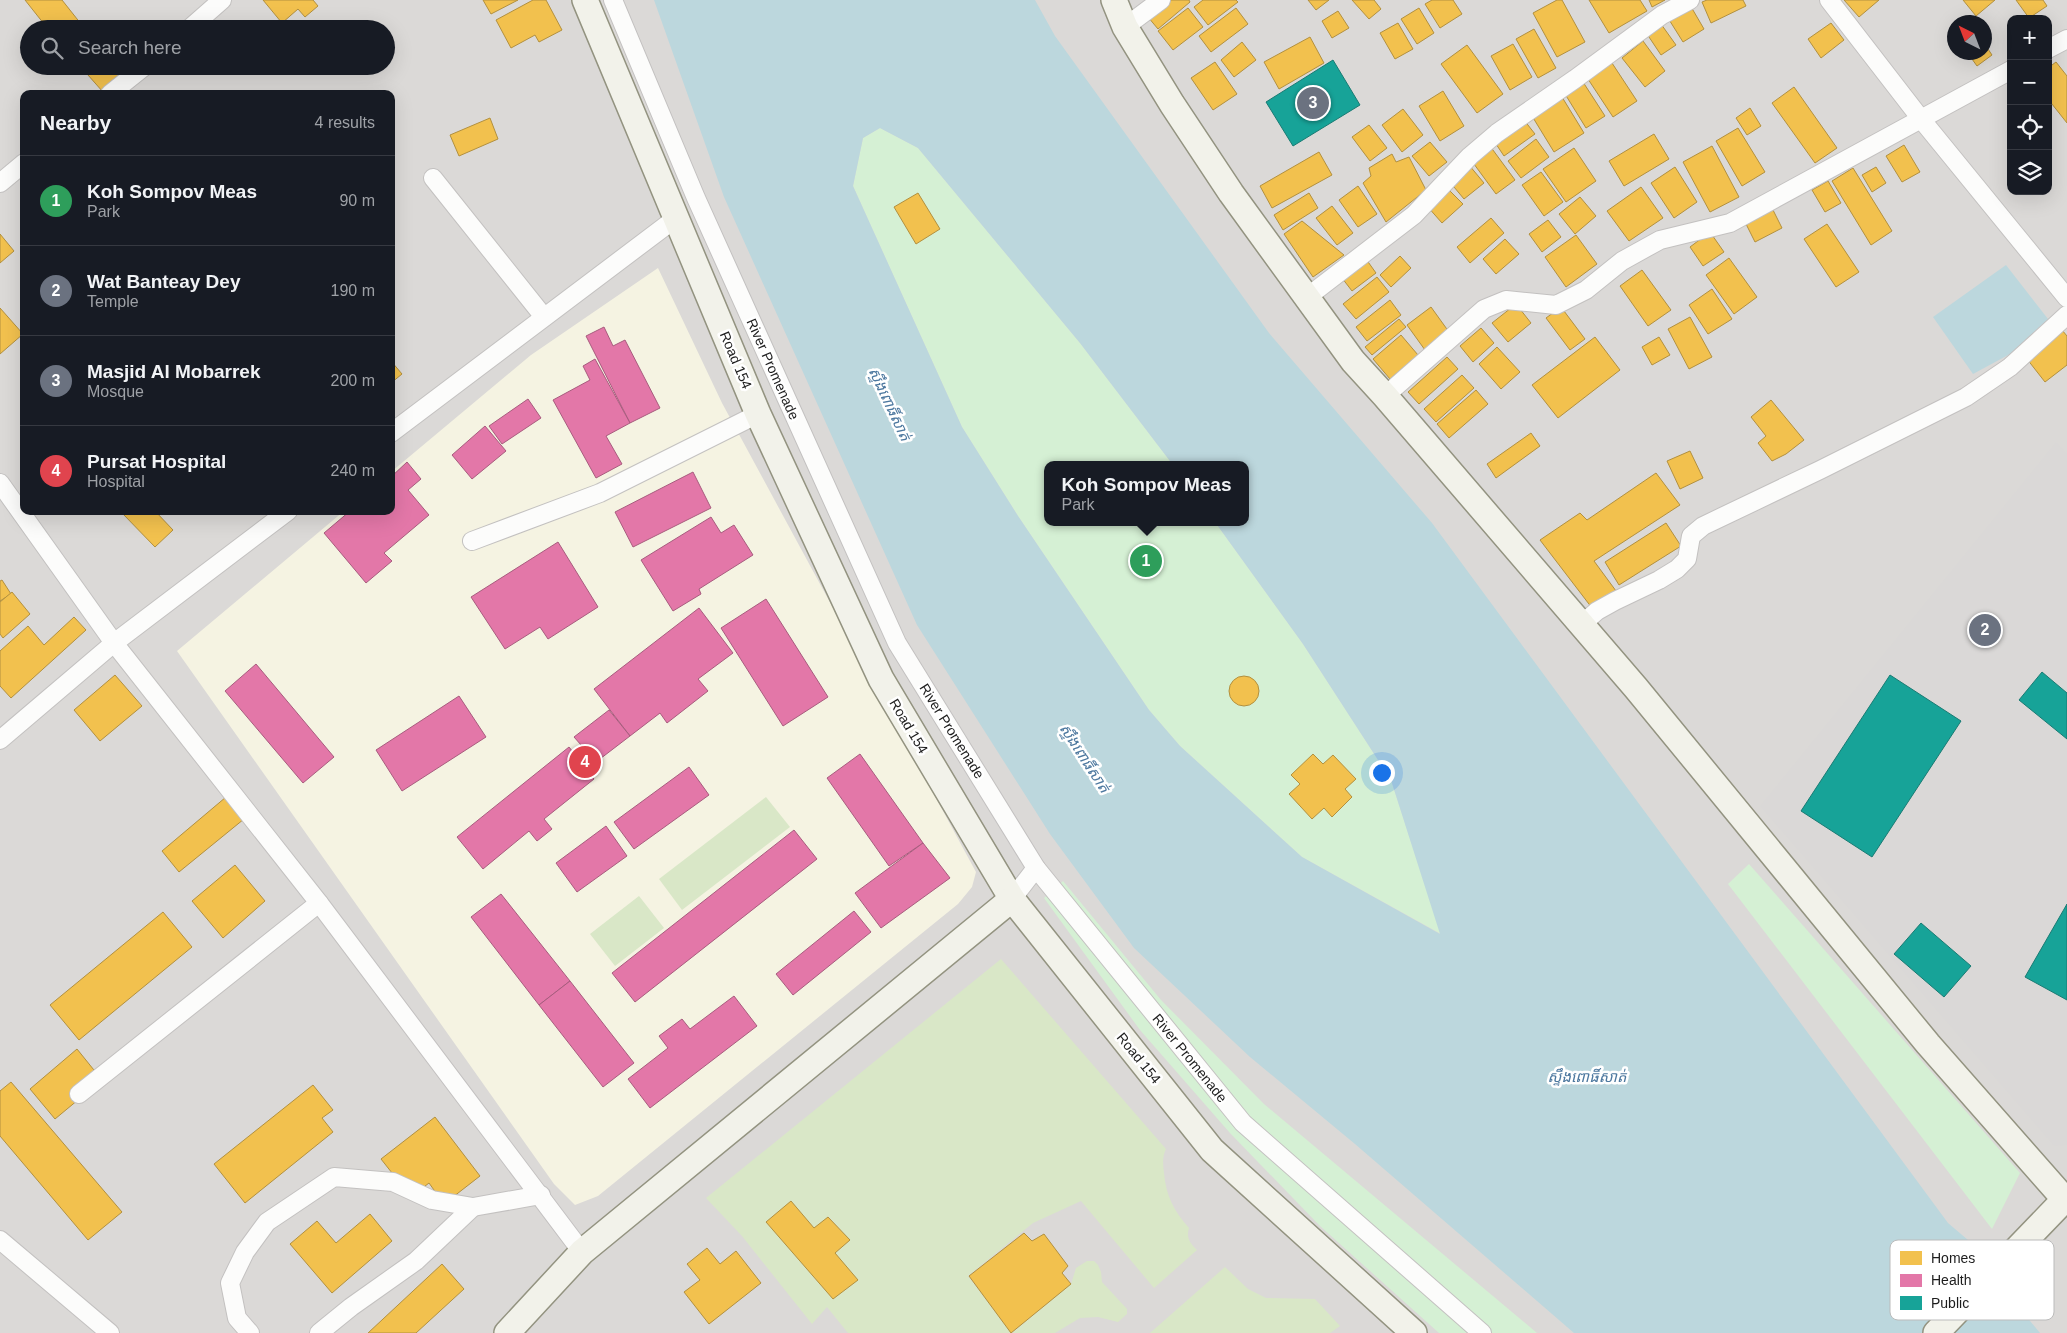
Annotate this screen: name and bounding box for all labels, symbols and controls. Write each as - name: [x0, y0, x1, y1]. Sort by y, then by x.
- north arrow: [1947, 15, 1992, 60]
- map controls: [2007, 15, 2052, 195]
- button: +: [2007, 15, 2052, 60]
- search box: [20, 20, 395, 75]
- icon: search: [38, 34, 66, 62]
- text: Search here: [78, 37, 182, 58]
- button: −: [2007, 60, 2052, 105]
- pin: 3: [1297, 84, 1329, 122]
- button: locate: [2007, 105, 2052, 150]
- text: Nearby: [40, 111, 111, 134]
- text: 4 results: [315, 114, 375, 131]
- button: layers: [2007, 150, 2052, 195]
- text: Koh Sompov Meas: [87, 181, 257, 202]
- text: 1: [52, 192, 60, 209]
- text: 90 m: [339, 192, 375, 209]
- text: Park: [87, 203, 120, 220]
- text: Wat Banteay Dey: [87, 271, 240, 292]
- text: 2: [52, 282, 60, 299]
- text: 190 m: [331, 282, 375, 299]
- text: Temple: [87, 293, 139, 310]
- street label: River Promenade: [744, 316, 803, 422]
- street label: Road 154: [717, 329, 755, 391]
- text: Masjid Al Mobarrek: [87, 361, 261, 382]
- water label: ស្ទឹងពោធិ៍សាត់: [864, 365, 915, 445]
- text: 3: [52, 372, 60, 389]
- text: 200 m: [331, 372, 375, 389]
- text: Mosque: [87, 383, 144, 400]
- text: Pursat Hospital: [87, 451, 226, 472]
- popup: [1044, 461, 1249, 526]
- text: 4: [52, 462, 60, 479]
- text: 240 m: [331, 462, 375, 479]
- text: Hospital: [87, 473, 145, 490]
- text: Koh Sompov Meas: [1062, 474, 1231, 495]
- text: Park: [1062, 496, 1094, 513]
- pin: 1: [1130, 542, 1162, 580]
- pin: 2: [1969, 611, 2001, 649]
- street label: River Promenade: [916, 681, 988, 782]
- street label: Road 154: [887, 696, 932, 756]
- water label: ស្ទឹងពោធិ៍សាត់: [1055, 720, 1114, 798]
- pin: 4: [569, 743, 601, 781]
- your location: [1369, 760, 1395, 786]
- street label: River Promenade: [1150, 1011, 1231, 1106]
- street label: Road 154: [1114, 1029, 1164, 1087]
- water label: ស្ទឹងពោធិ៍សាត់: [1548, 1068, 1628, 1086]
- legend: [1890, 1240, 2054, 1320]
- text: Homes: [1931, 1250, 1975, 1266]
- text: Health: [1931, 1272, 1971, 1288]
- text: Public: [1931, 1295, 1969, 1311]

